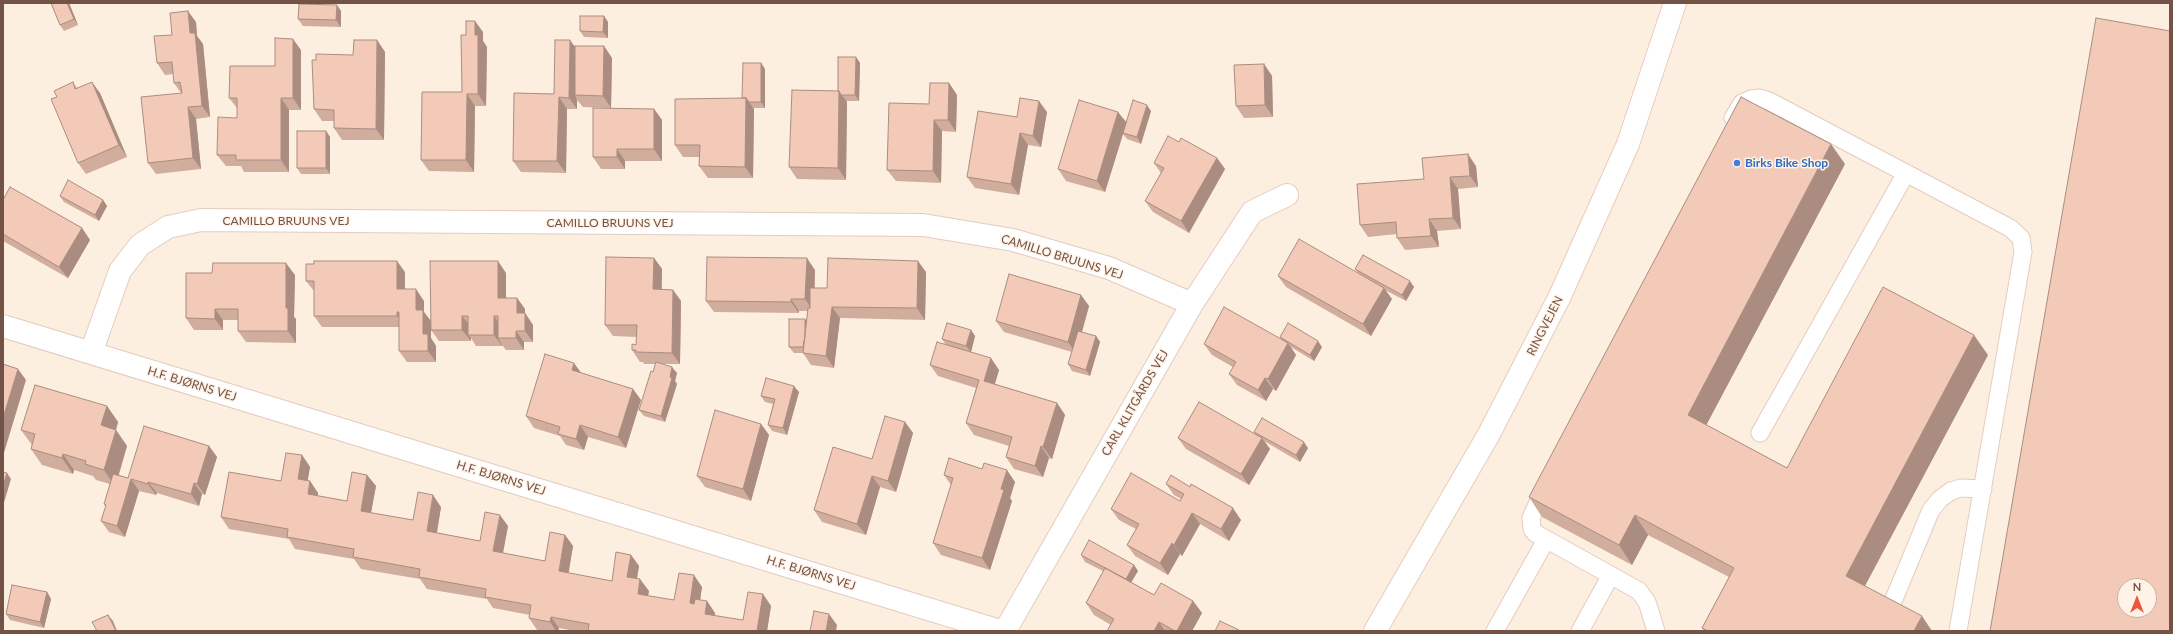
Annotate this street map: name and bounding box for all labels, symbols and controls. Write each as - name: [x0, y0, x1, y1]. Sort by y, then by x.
- place label: Birks Bike Shop: [1745, 156, 1828, 170]
- marker: Birks Bike Shop: [1732, 158, 1742, 168]
- street label: CAMILLO BRUUNS VEJ: [223, 214, 349, 228]
- street label: CAMILLO BRUUNS VEJ: [547, 216, 673, 230]
- street label: CAMILLO BRUUNS VEJ: [999, 232, 1125, 282]
- street label: RINGVEJEN: [1524, 294, 1566, 358]
- street label: CARL KLITGÅRDS VEJ: [1099, 347, 1171, 459]
- street label: H.F. BJØRNS VEJ: [146, 364, 238, 404]
- street label: H.F. BJØRNS VEJ: [455, 458, 547, 498]
- street label: H.F. BJØRNS VEJ: [765, 553, 857, 593]
- north arrow: [2117, 578, 2157, 618]
- text: N: [2133, 580, 2141, 593]

